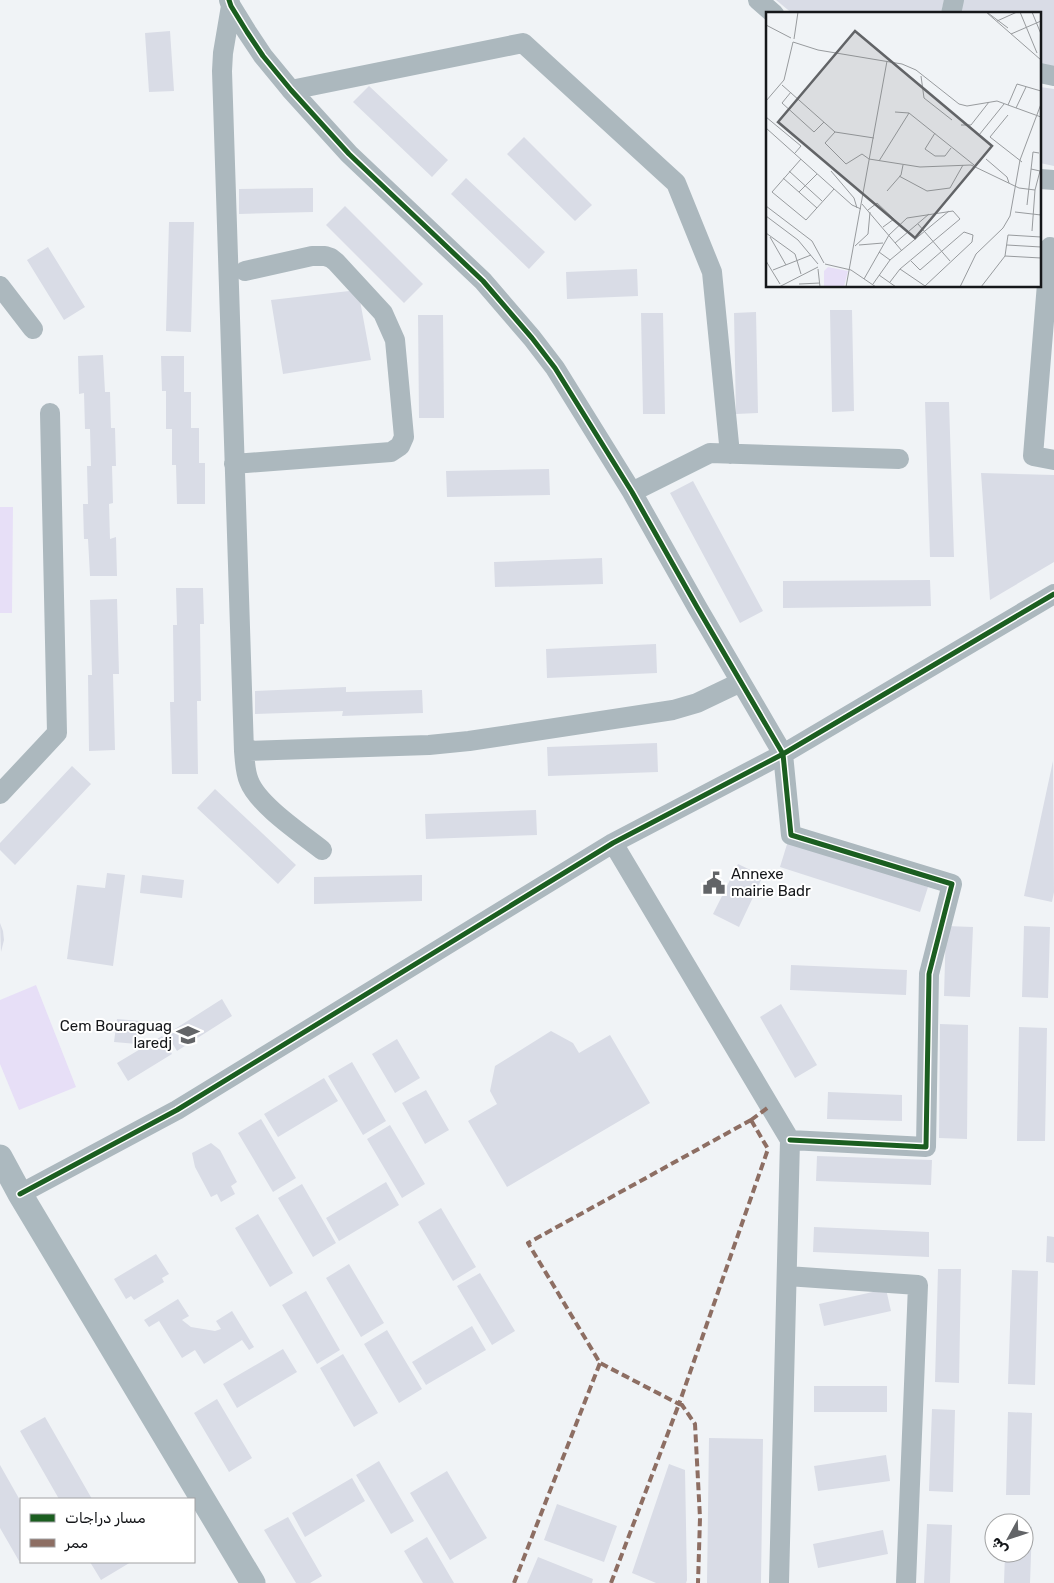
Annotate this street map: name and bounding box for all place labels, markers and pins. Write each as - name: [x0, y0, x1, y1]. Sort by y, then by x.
- place label: Annexe mairie Badr: [731, 865, 811, 900]
- public building icon: Annexe mairie Badr: [701, 870, 727, 896]
- place label: Cem Bouraguag laredj: [60, 1017, 172, 1052]
- school or university icon: Cem Bouraguag laredj: [175, 1022, 201, 1048]

